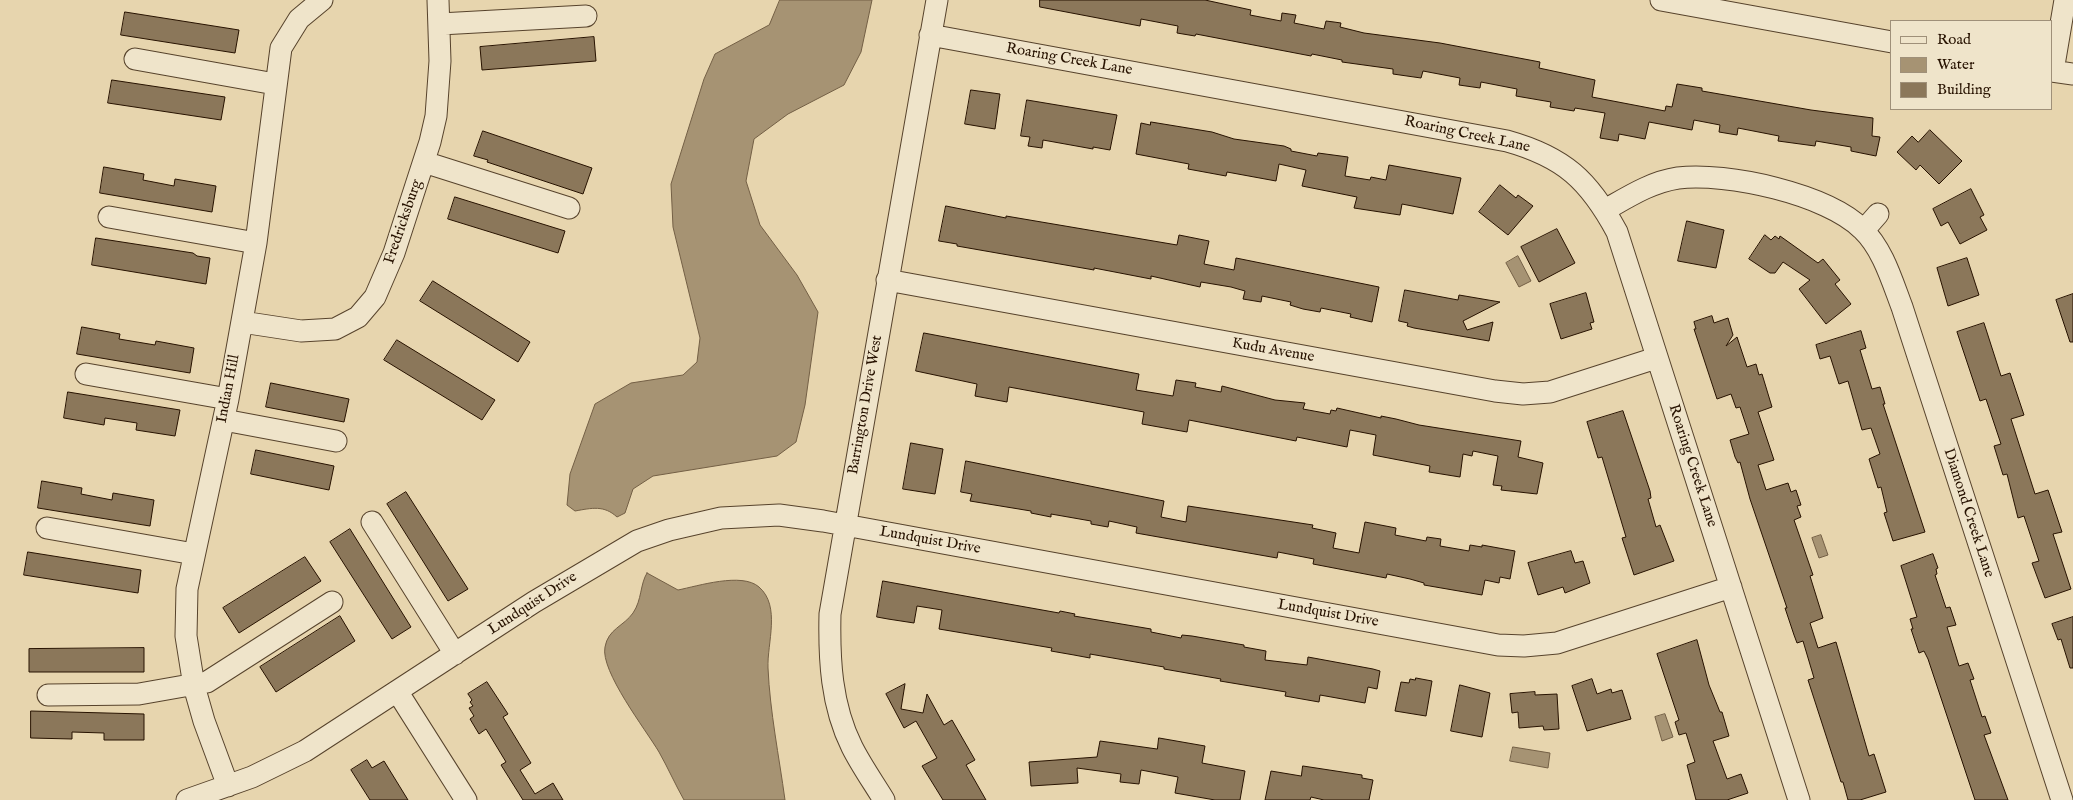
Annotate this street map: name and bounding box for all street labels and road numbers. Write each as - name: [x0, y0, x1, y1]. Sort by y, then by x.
- street label: Roaring Creek Lane: [1004, 40, 1134, 80]
- street label: Roaring Creek Lane: [1402, 113, 1532, 157]
- street label: Fredricksburg: [381, 177, 427, 267]
- street label: Barrington Drive West: [845, 334, 887, 476]
- street label: Kudu Avenue: [1230, 335, 1316, 367]
- street label: Indian Hill: [214, 353, 244, 425]
- street label: Roaring Creek Lane: [1664, 402, 1720, 530]
- street label: Diamond Creek Lane: [1939, 446, 1997, 580]
- street label: Lundquist Drive: [878, 523, 982, 559]
- street label: Lundquist Drive: [485, 569, 581, 639]
- street label: Lundquist Drive: [1276, 596, 1380, 632]

